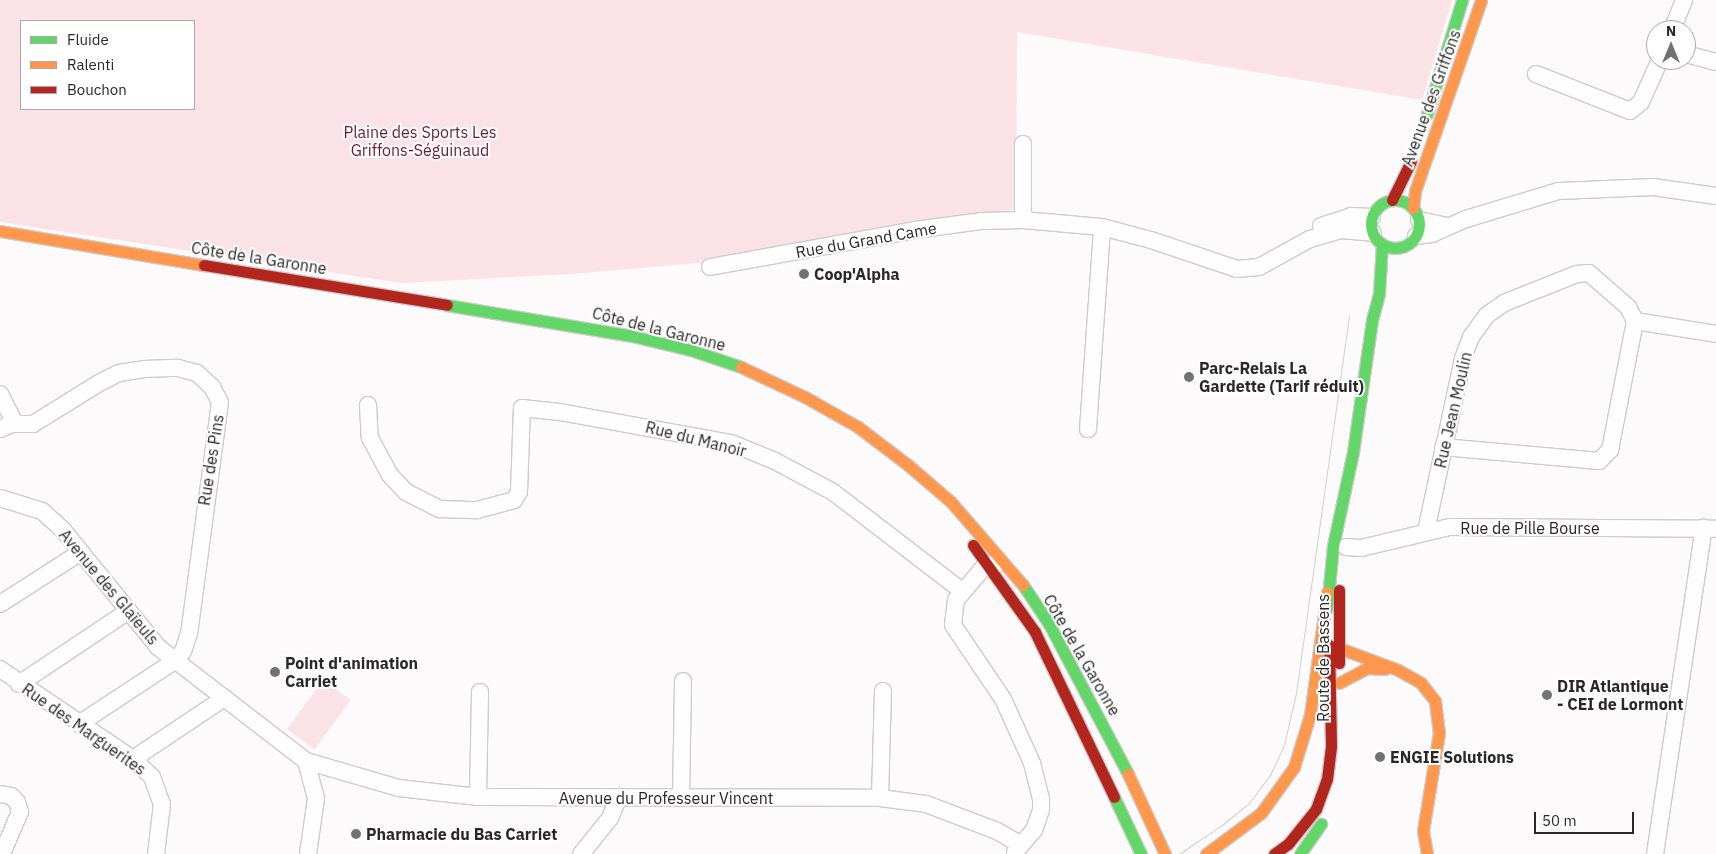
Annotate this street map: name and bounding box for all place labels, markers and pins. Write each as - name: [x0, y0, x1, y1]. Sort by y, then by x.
- place label: Coop'Alpha: [814, 264, 900, 284]
- marker: Coop'Alpha: [798, 268, 810, 280]
- place label: Parc-Relais La Gardette (Tarif réduit): [1199, 358, 1364, 396]
- marker: Parc-Relais La Gardette (Tarif réduit): [1183, 371, 1195, 383]
- place label: Point d'animation Carriet: [285, 653, 418, 691]
- marker: Point d'animation Carriet: [269, 666, 281, 678]
- place label: DIR Atlantique - CEI de Lormont: [1557, 676, 1683, 714]
- marker: DIR Atlantique - CEI de Lormont: [1541, 689, 1553, 701]
- place label: ENGIE Solutions: [1390, 747, 1514, 767]
- marker: ENGIE Solutions: [1374, 751, 1386, 763]
- place label: Pharmacie du Bas Carriet: [366, 824, 557, 844]
- marker: Pharmacie du Bas Carriet: [350, 828, 362, 840]

